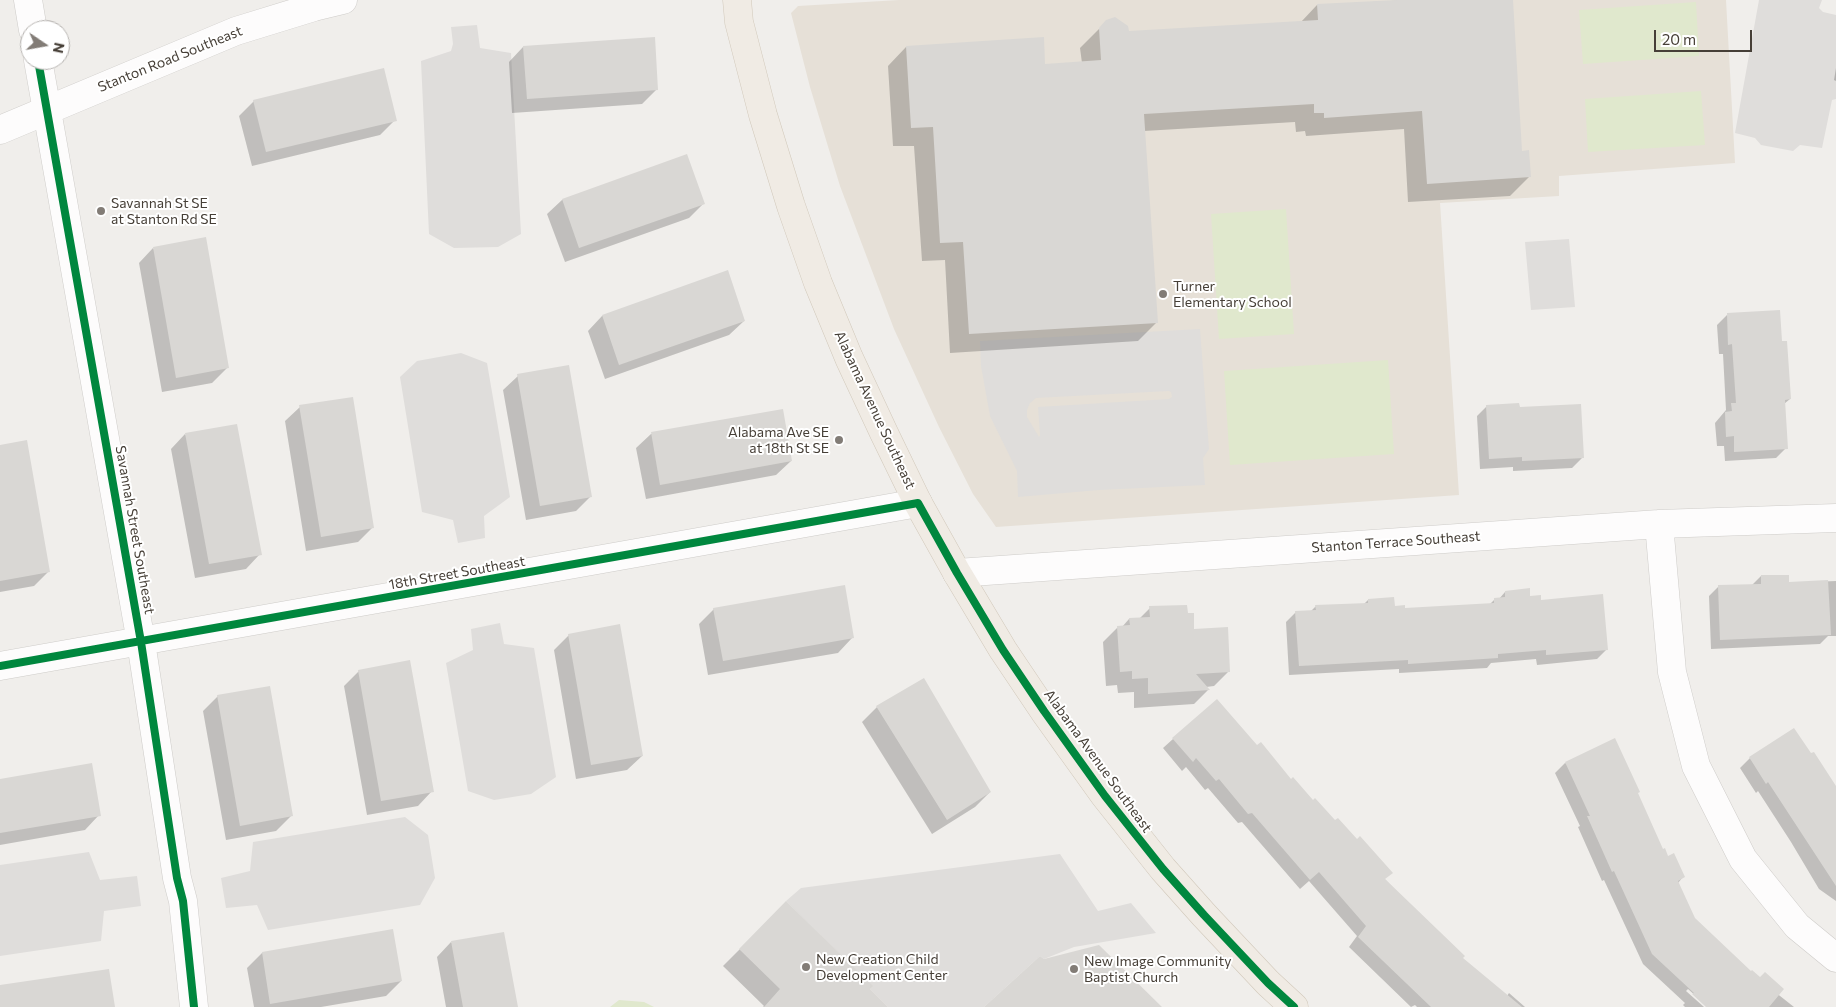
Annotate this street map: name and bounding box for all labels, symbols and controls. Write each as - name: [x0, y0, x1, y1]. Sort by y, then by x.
- north arrow: [20, 20, 70, 70]
- scale bar: [1656, 20, 1754, 52]
- street label: Stanton Road Southeast: [95, 22, 245, 96]
- text: 20 m: [1662, 30, 1696, 48]
- text: N: [50, 41, 69, 55]
- place label: Savannah St SE at Stanton Rd SE: [111, 195, 217, 228]
- marker: Savannah St SE at Stanton Rd SE: [95, 205, 107, 217]
- place label: Turner Elementary School: [1173, 278, 1292, 310]
- marker: Turner Elementary School: [1157, 288, 1169, 300]
- street label: Alabama Avenue Southeast: [831, 328, 919, 492]
- place label: Alabama Ave SE at 18th St SE: [728, 424, 829, 457]
- marker: Alabama Ave SE at 18th St SE: [833, 434, 845, 446]
- street label: Savannah Street Southeast: [112, 444, 158, 616]
- street label: Stanton Terrace Southeast: [1311, 528, 1481, 556]
- street label: 18th Street Southeast: [388, 553, 526, 593]
- street label: Alabama Avenue Southeast: [1040, 686, 1156, 836]
- place label: New Creation Child Development Center: [816, 951, 948, 984]
- place label: New Image Community Baptist Church: [1084, 953, 1231, 986]
- marker: New Creation Child Development Center: [800, 961, 812, 973]
- marker: New Image Community Baptist Church: [1068, 963, 1080, 975]

